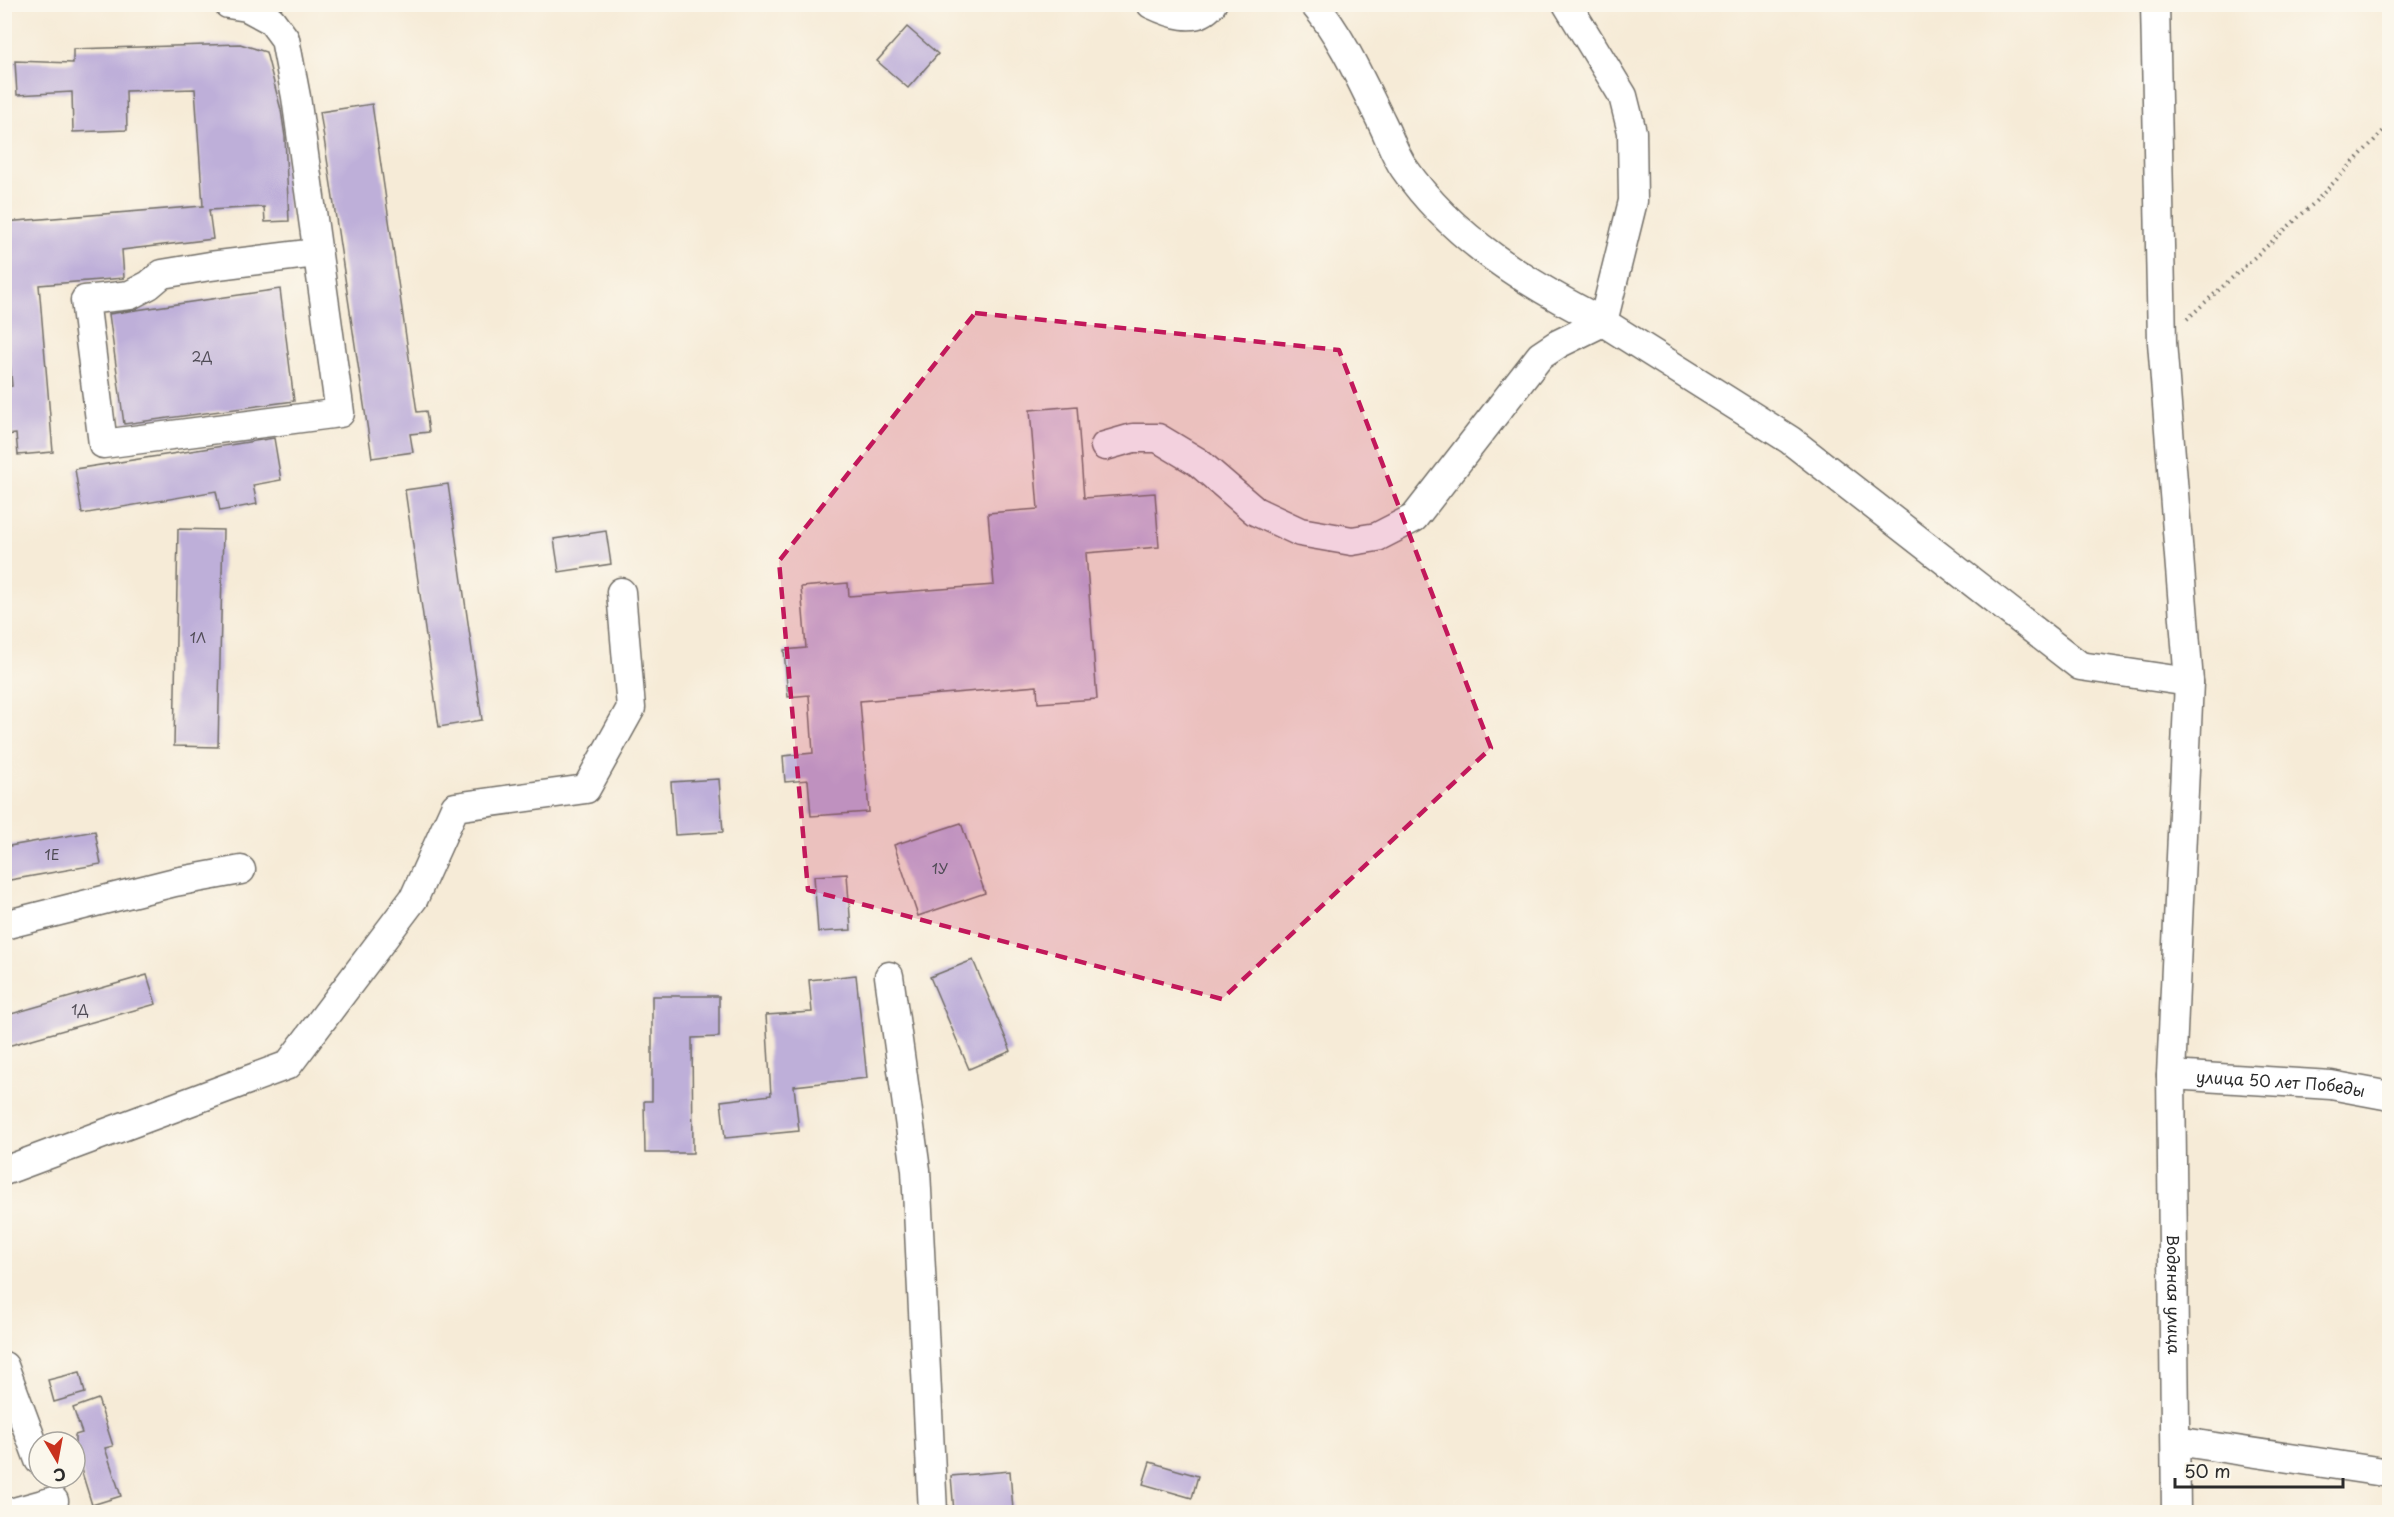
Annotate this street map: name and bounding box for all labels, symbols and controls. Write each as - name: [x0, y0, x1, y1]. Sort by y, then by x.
- house number: 2Д: [192, 346, 212, 367]
- house number: 1Л: [190, 627, 206, 648]
- house number: 1Е: [44, 844, 60, 865]
- house number: 1У: [932, 858, 948, 879]
- house number: 1Д: [71, 999, 89, 1020]
- street label: улица 50 лет Победы: [2195, 1064, 2367, 1102]
- street label: Водяная улица: [2162, 1234, 2187, 1354]
- north arrow: [27, 1430, 87, 1490]
- scale bar: [2175, 1451, 2343, 1489]
- text: 50 m: [2184, 1457, 2231, 1484]
- text: С: [52, 1463, 68, 1489]

